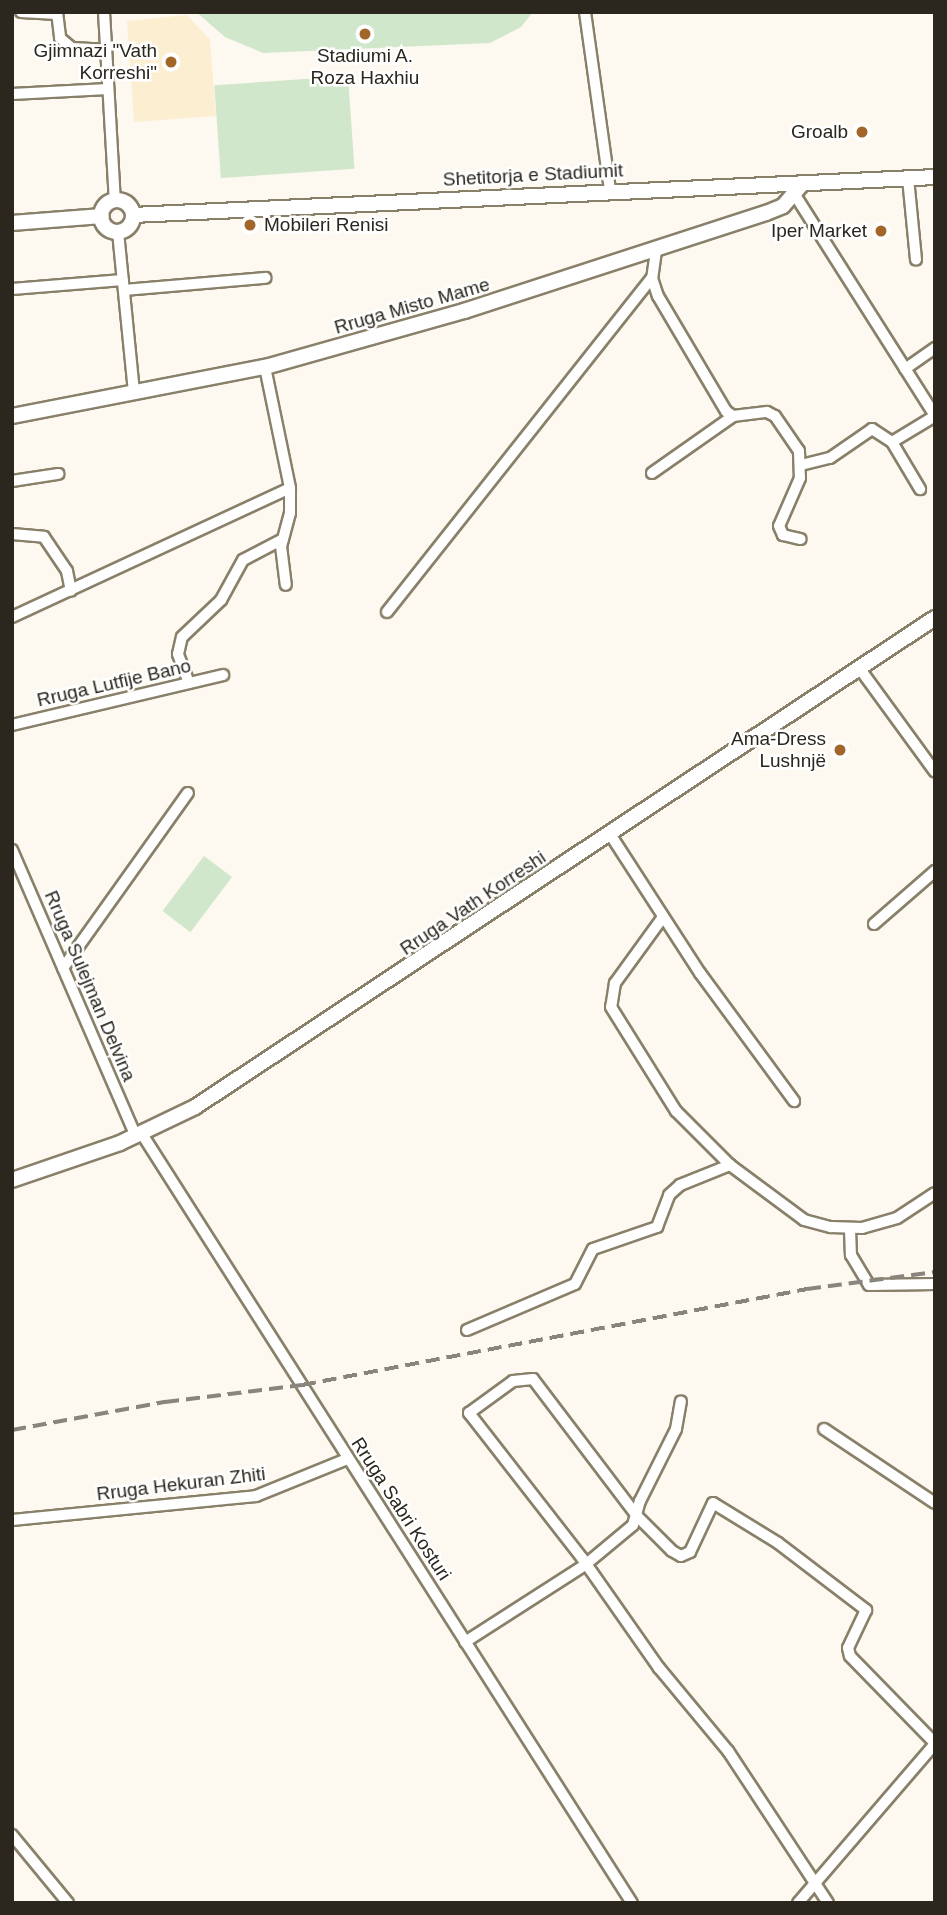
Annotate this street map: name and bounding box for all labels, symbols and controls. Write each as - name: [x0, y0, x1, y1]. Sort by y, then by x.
- marker: Stadiumi A. Roza Haxhiu: [357, 26, 373, 42]
- place label: Gjimnazi "Vath Korreshi": [33, 40, 157, 84]
- place label: Stadiumi A. Roza Haxhiu: [311, 45, 419, 89]
- marker: Gjimnazi "Vath Korreshi": [163, 54, 179, 70]
- place label: Groalb: [791, 121, 848, 143]
- marker: Groalb: [854, 124, 870, 140]
- street label: Shetitorja e Stadiumit: [442, 159, 624, 191]
- place label: Mobileri Renisi: [264, 214, 389, 236]
- marker: Mobileri Renisi: [242, 217, 258, 233]
- place label: Iper Market: [771, 220, 867, 242]
- marker: Iper Market: [873, 223, 889, 239]
- street label: Rruga Misto Mame: [332, 273, 492, 339]
- street label: Rruga Lutfije Bano: [35, 654, 193, 712]
- place label: Ama-Dress Lushnjë: [731, 728, 826, 772]
- marker: Ama-Dress Lushnjë: [832, 742, 848, 758]
- street label: Rruga Vath Korreshi: [396, 846, 550, 960]
- street label: Rruga Sulejman Delvina: [39, 887, 141, 1085]
- street label: Rruga Sabri Kosturi: [346, 1433, 456, 1585]
- street label: Rruga Hekuran Zhiti: [95, 1462, 267, 1506]

